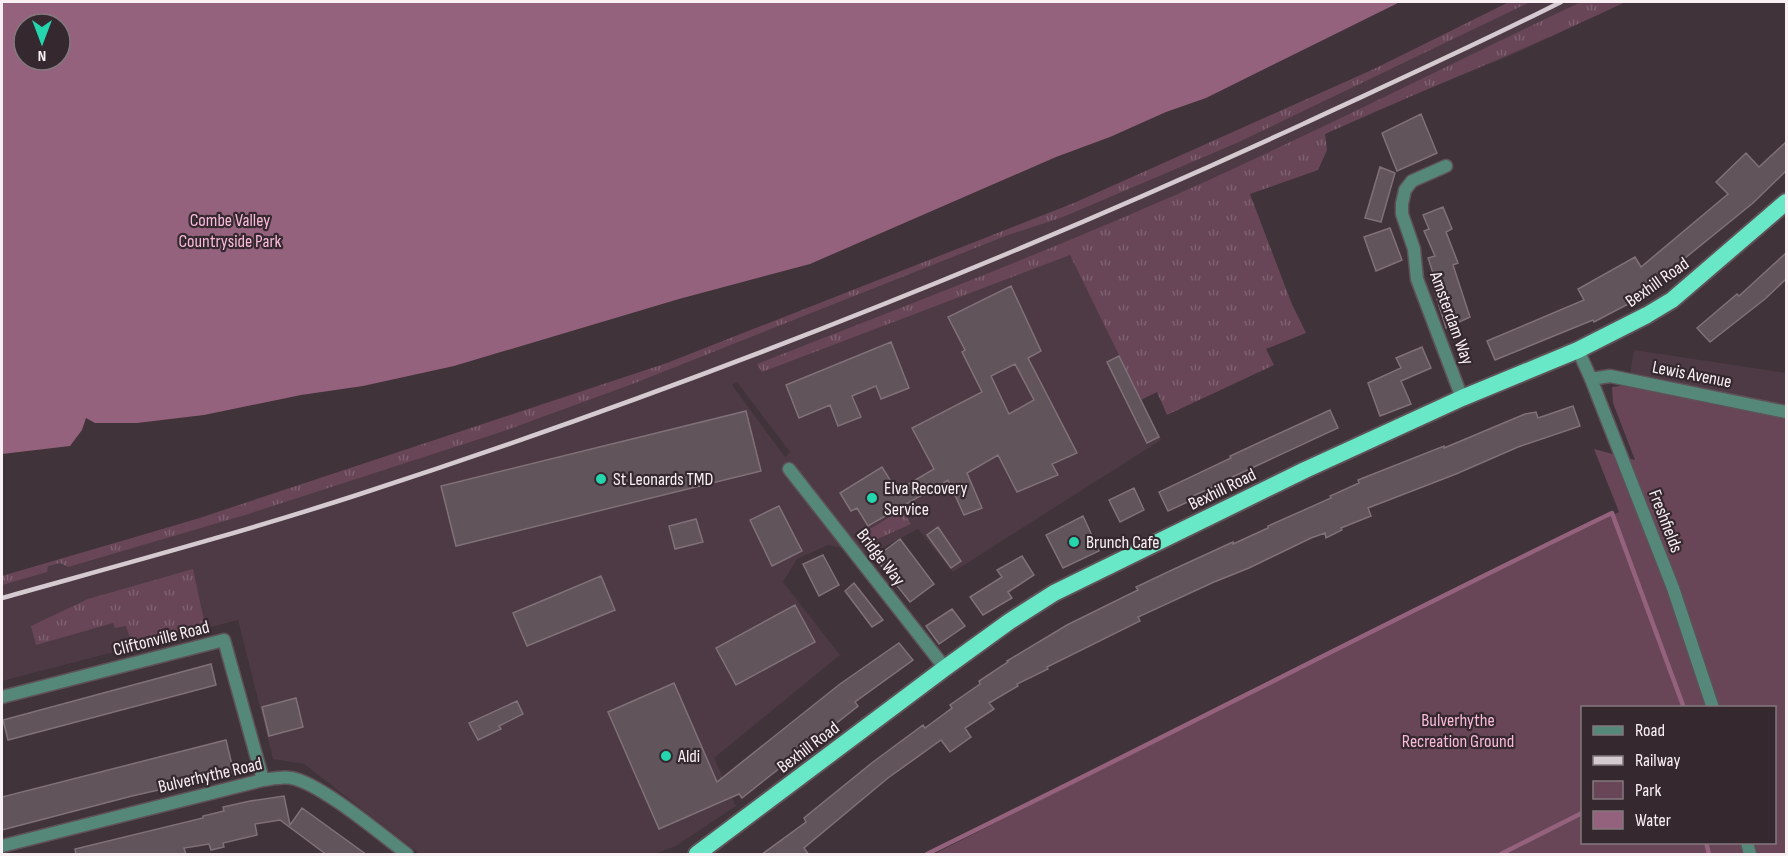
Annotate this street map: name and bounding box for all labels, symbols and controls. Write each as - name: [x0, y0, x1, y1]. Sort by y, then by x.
- north arrow: [12, 12, 72, 72]
- text: N: [38, 46, 46, 65]
- park label: Combe Valley Countryside Park: [179, 210, 282, 252]
- street label: Bexhill Road: [1622, 253, 1693, 312]
- street label: Amsterdam Way: [1425, 268, 1478, 368]
- street label: Lewis Avenue: [1650, 357, 1733, 392]
- street label: Bexhill Road: [1185, 464, 1259, 515]
- place label: St Leonards TMD: [613, 469, 713, 490]
- marker: St Leonards TMD: [594, 472, 608, 486]
- place label: Elva Recovery Service: [884, 478, 967, 520]
- street label: Freshfields: [1644, 487, 1687, 556]
- marker: Elva Recovery Service: [865, 491, 879, 505]
- street label: Bridge Way: [852, 525, 909, 590]
- place label: Brunch Cafe: [1086, 532, 1160, 553]
- marker: Brunch Cafe: [1067, 535, 1081, 549]
- street label: Cliftonville Road: [111, 616, 211, 661]
- legend: [1581, 706, 1776, 844]
- park label: Bulverhythe Recreation Ground: [1402, 710, 1514, 752]
- street label: Bexhill Road: [773, 717, 844, 778]
- text: Road: [1635, 720, 1665, 741]
- place label: Aldi: [677, 746, 700, 767]
- marker: Aldi: [659, 749, 673, 763]
- text: Railway: [1635, 750, 1680, 771]
- street label: Bulverhythe Road: [156, 753, 264, 798]
- text: Park: [1635, 780, 1661, 801]
- text: Water: [1635, 810, 1671, 831]

